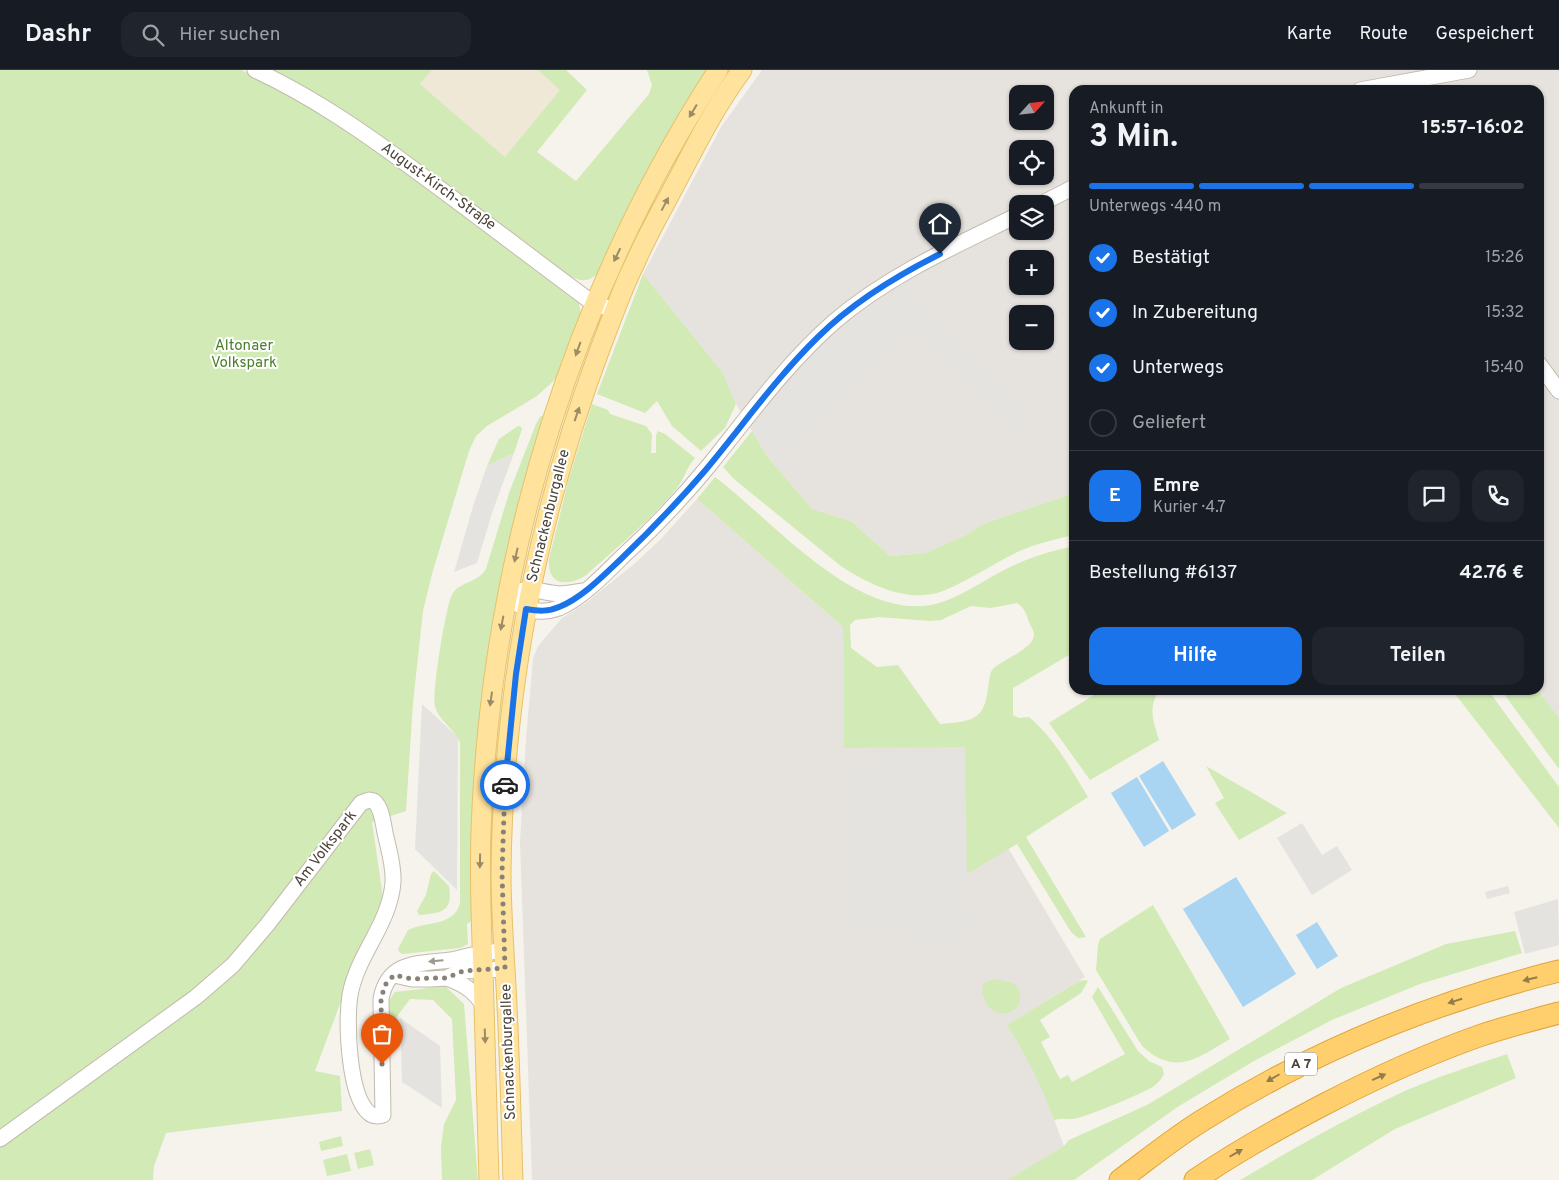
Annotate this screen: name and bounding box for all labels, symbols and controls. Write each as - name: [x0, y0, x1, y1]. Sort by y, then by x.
- search box: [121, 12, 471, 57]
- text: Dashr: [25, 20, 91, 50]
- icon: search: [139, 21, 167, 49]
- text: Hier suchen: [179, 23, 280, 47]
- text: Karte: [1287, 23, 1332, 46]
- text: Route: [1360, 23, 1408, 46]
- text: Gespeichert: [1436, 23, 1534, 46]
- north arrow: [1009, 85, 1054, 130]
- map controls: [1009, 85, 1054, 350]
- text: Ankunft in: [1089, 99, 1164, 119]
- one-way arrow: [688, 105, 697, 118]
- text: 15:57–16:02: [1422, 116, 1524, 140]
- text: 3 Min.: [1089, 118, 1178, 158]
- street label: August-Kirch-Straße: [377, 139, 499, 235]
- button: locate: [1009, 140, 1054, 185]
- button: layers: [1009, 195, 1054, 240]
- one-way arrow: [661, 197, 669, 212]
- text: Unterwegs · 440 m: [1089, 197, 1221, 217]
- pin: [919, 203, 961, 254]
- icon: home: [926, 210, 954, 238]
- icon: check: [1089, 244, 1117, 272]
- text: Bestätigt: [1132, 246, 1210, 270]
- one-way arrow: [613, 248, 621, 262]
- text: 15:26: [1485, 248, 1524, 268]
- button: +: [1009, 250, 1054, 295]
- icon: check: [1089, 299, 1117, 327]
- text: In Zubereitung: [1132, 301, 1258, 325]
- text: 15:32: [1485, 303, 1524, 323]
- button: −: [1009, 305, 1054, 350]
- park label: Altonaer Volkspark: [211, 337, 277, 373]
- one-way arrow: [574, 342, 582, 357]
- icon: check: [1089, 354, 1117, 382]
- text: Unterwegs: [1132, 356, 1224, 380]
- text: 15:40: [1484, 358, 1524, 378]
- one-way arrow: [574, 406, 581, 421]
- text: Geliefert: [1132, 411, 1206, 435]
- street label: Schnackenburgallee: [523, 448, 575, 584]
- button: chat: [1408, 470, 1460, 522]
- button: phone: [1472, 470, 1524, 522]
- text: Emre: [1153, 474, 1200, 498]
- text: E: [1109, 484, 1121, 508]
- text: Kurier · 4.7: [1153, 498, 1226, 518]
- one-way arrow: [512, 547, 520, 562]
- text: Bestellung #6137: [1089, 561, 1237, 585]
- text: 42.76 €: [1459, 561, 1524, 585]
- one-way arrow: [498, 616, 506, 632]
- button: Hilfe: [1089, 627, 1302, 685]
- button: Teilen: [1312, 627, 1524, 685]
- one-way arrow: [487, 692, 495, 708]
- courier: [480, 760, 530, 810]
- icon: car: [491, 771, 519, 799]
- street label: Am Volkspark: [290, 807, 362, 891]
- one-way arrow: [476, 854, 484, 870]
- one-way arrow: [428, 957, 444, 965]
- one-way arrow: [1523, 975, 1538, 983]
- street label: Schnackenburgallee: [497, 984, 521, 1120]
- one-way arrow: [1447, 998, 1462, 1005]
- pin: [361, 1013, 403, 1064]
- icon: bag: [368, 1020, 396, 1048]
- one-way arrow: [481, 1028, 489, 1044]
- road number: A 7: [1285, 1052, 1317, 1076]
- one-way arrow: [1372, 1073, 1386, 1081]
- one-way arrow: [1267, 1074, 1280, 1083]
- one-way arrow: [1229, 1149, 1242, 1158]

